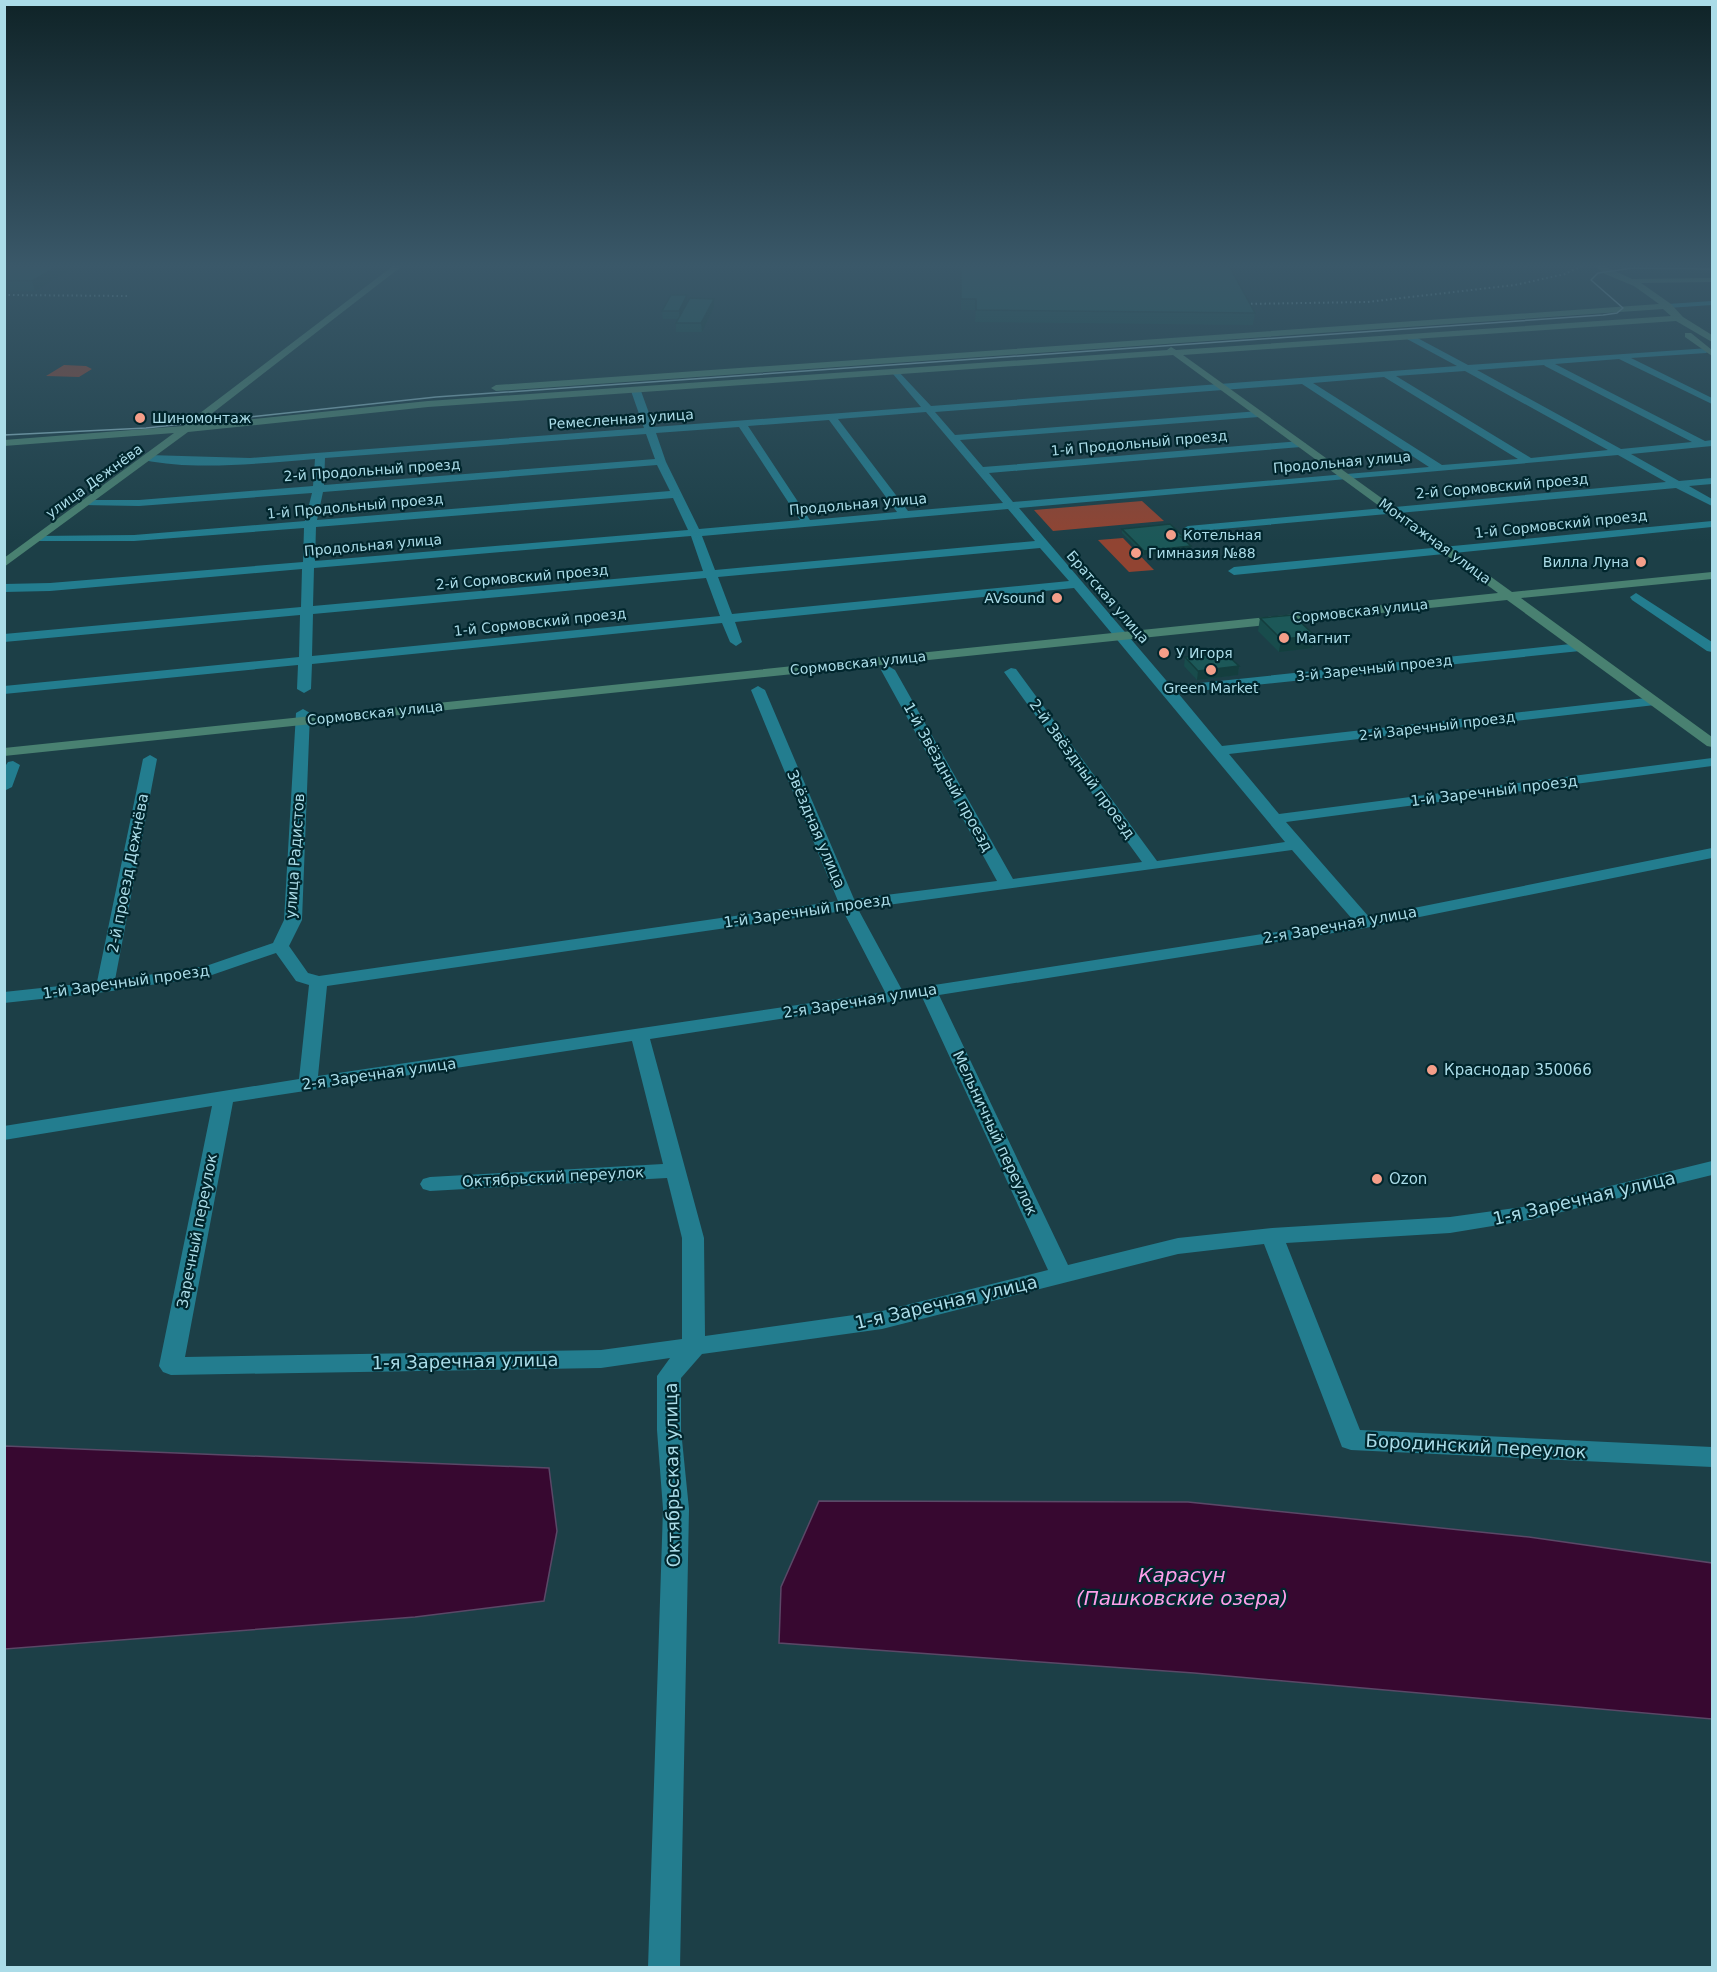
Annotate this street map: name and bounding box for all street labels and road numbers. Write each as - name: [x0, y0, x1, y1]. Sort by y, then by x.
- street label: Ремесленная улица: [548, 406, 694, 432]
- street label: 1-й Продольный проезд: [1050, 427, 1228, 459]
- street label: улица Дежнёва: [43, 441, 145, 521]
- street label: Продольная улица: [1272, 448, 1412, 476]
- street label: 2-й Продольный проезд: [283, 456, 461, 484]
- street label: 2-й Сормовский проезд: [1415, 470, 1589, 502]
- street label: 1-й Продольный проезд: [266, 490, 444, 522]
- street label: Продольная улица: [788, 490, 928, 518]
- street label: Монтажная улица: [1376, 495, 1494, 587]
- street label: 1-й Сормовский проезд: [1474, 507, 1648, 541]
- street label: Продольная улица: [303, 531, 443, 559]
- street label: Братская улица: [1063, 547, 1153, 647]
- street label: 2-й Сормовский проезд: [435, 561, 609, 593]
- street label: Сормовская улица: [1291, 596, 1429, 626]
- street label: 1-й Сормовский проезд: [453, 605, 627, 639]
- street label: Сормовская улица: [789, 648, 927, 678]
- street label: 3-й Заречный проезд: [1295, 652, 1453, 684]
- street label: 2-й Звёздный проезд: [1025, 696, 1139, 842]
- street label: Сормовская улица: [306, 698, 444, 728]
- street label: 1-й Звёздный проезд: [899, 699, 997, 855]
- street label: 2-й Заречный проезд: [1358, 708, 1516, 744]
- street label: Звёздная улица: [783, 767, 849, 891]
- street label: 1-й Заречный проезд: [1409, 772, 1579, 810]
- street label: 2-й проезд Дежнёва: [104, 792, 152, 954]
- street label: улица Радистов: [282, 793, 308, 919]
- street label: 1-й Заречный проезд: [722, 890, 892, 932]
- street label: 2-я Заречная улица: [1262, 903, 1418, 947]
- street label: 1-й Заречный проезд: [41, 961, 211, 1003]
- street label: 2-я Заречная улица: [782, 980, 938, 1022]
- street label: Мельничный переулок: [949, 1048, 1041, 1218]
- street label: 2-я Заречная улица: [301, 1054, 457, 1094]
- street label: Заречный переулок: [173, 1152, 221, 1310]
- street label: Октябрьский переулок: [461, 1163, 645, 1191]
- street label: 1-я Заречная улица: [1491, 1167, 1677, 1229]
- street label: 1-я Заречная улица: [853, 1271, 1039, 1333]
- street label: 1-я Заречная улица: [371, 1349, 559, 1373]
- street label: Октябрьская улица: [660, 1382, 684, 1568]
- street label: Бородинский переулок: [1365, 1430, 1587, 1462]

